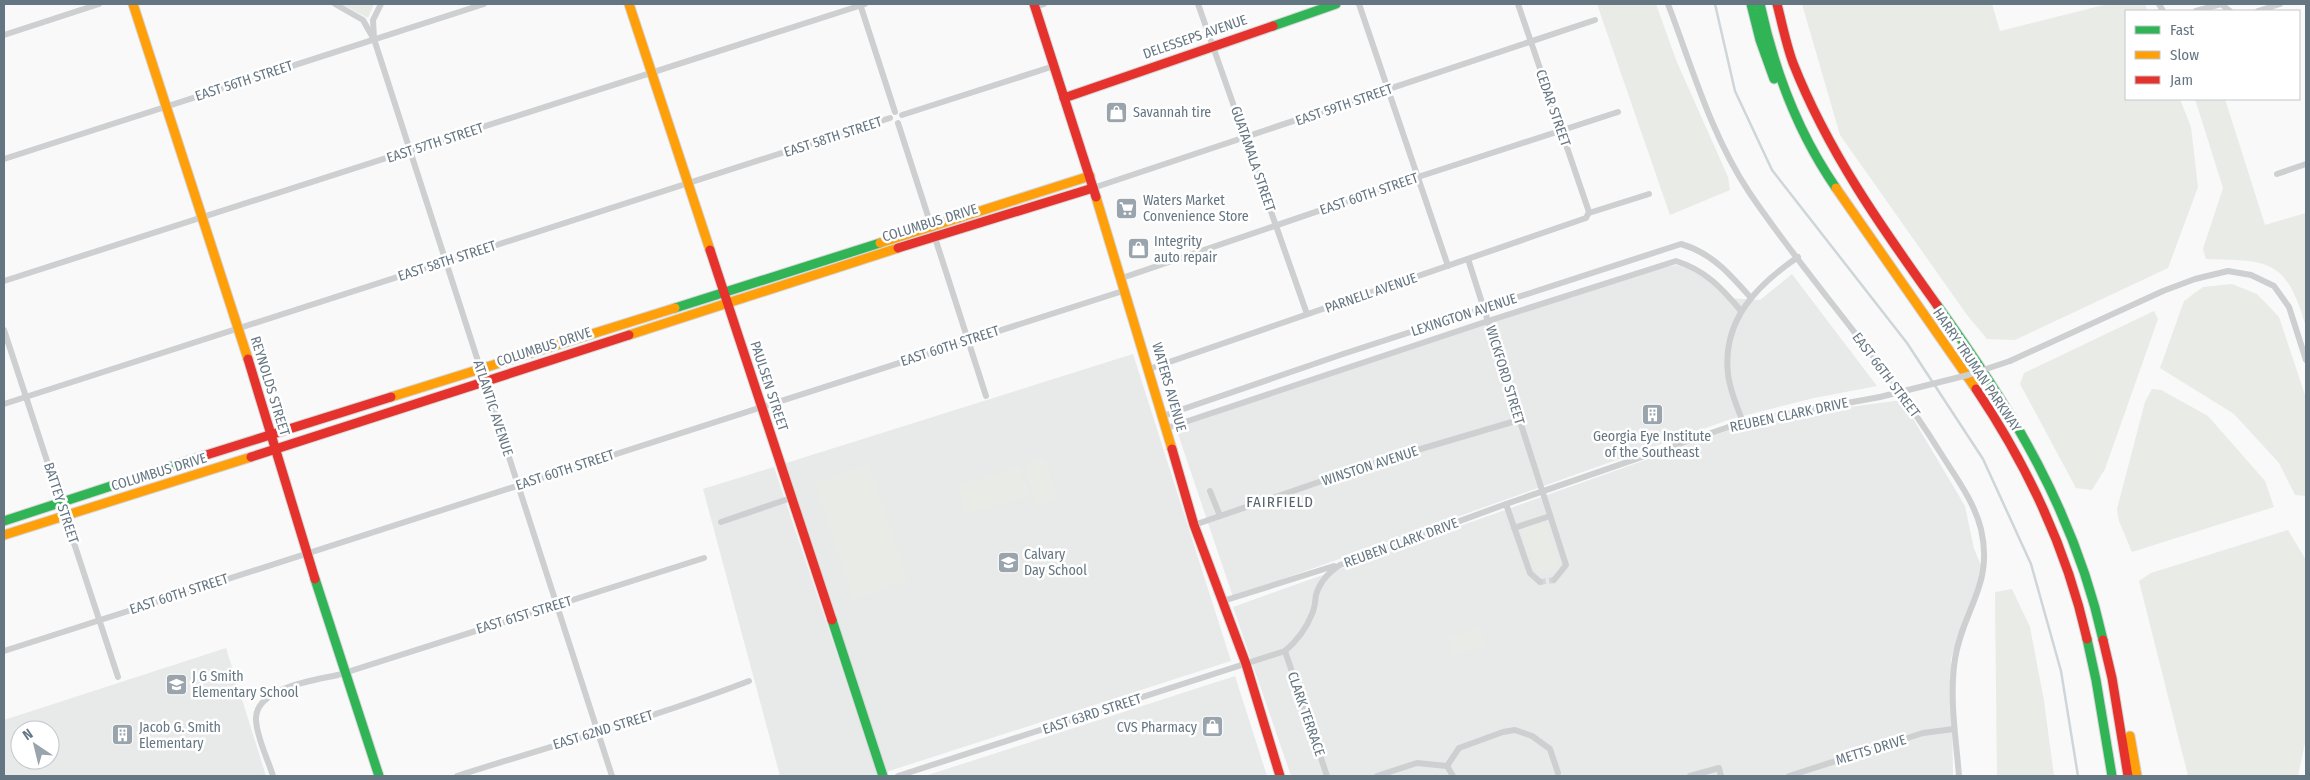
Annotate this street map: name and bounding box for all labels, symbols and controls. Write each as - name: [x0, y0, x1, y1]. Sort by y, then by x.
- legend: [2125, 10, 2300, 100]
- street label: DELESSEPS AVENUE: [1141, 11, 1250, 63]
- text: Fast: [2170, 21, 2194, 39]
- text: Slow: [2170, 46, 2199, 64]
- street label: EAST 56TH STREET: [193, 57, 295, 105]
- street label: CEDAR STREET: [1532, 67, 1574, 149]
- text: Jam: [2170, 71, 2193, 89]
- street label: EAST 59TH STREET: [1293, 80, 1395, 130]
- shop icon: Savannah tire: [1105, 100, 1129, 124]
- place label: Savannah tire: [1133, 104, 1211, 121]
- street label: GUATAMALA STREET: [1227, 104, 1279, 214]
- street label: EAST 58TH STREET: [782, 113, 885, 161]
- street label: EAST 57TH STREET: [384, 119, 486, 167]
- street label: EAST 60TH STREET: [1318, 169, 1421, 219]
- place label: Waters Market Convenience Store: [1143, 192, 1249, 225]
- supermarket icon: Waters Market Convenience Store: [1115, 196, 1139, 220]
- street label: COLUMBUS DRIVE: [880, 200, 980, 246]
- place label: Integrity auto repair: [1154, 233, 1217, 266]
- street label: EAST 58TH STREET: [396, 237, 499, 285]
- shop icon: Integrity auto repair: [1126, 237, 1150, 261]
- street label: PARNELL AVENUE: [1323, 269, 1420, 317]
- street label: LEXINGTON AVENUE: [1409, 290, 1519, 340]
- street label: HARRY TRUMAN PARKWAY: [1929, 305, 2025, 435]
- street label: EAST 60TH STREET: [898, 322, 1002, 370]
- street label: WICKFORD STREET: [1482, 323, 1528, 427]
- street label: COLUMBUS DRIVE: [494, 324, 594, 370]
- street label: EAST 66TH STREET: [1848, 329, 1924, 421]
- street label: REYNOLDS STREET: [247, 334, 293, 438]
- street label: PAULSEN STREET: [746, 339, 792, 434]
- street label: WATERS AVENUE: [1148, 340, 1190, 434]
- street label: ATLANTIC AVENUE: [469, 358, 517, 459]
- street label: REUBEN CLARK DRIVE: [1728, 394, 1850, 436]
- building icon: Georgia Eye Institute of the Southeast: [1640, 402, 1664, 426]
- place label: Georgia Eye Institute of the Southeast: [1593, 428, 1711, 461]
- street label: WINSTON AVENUE: [1320, 442, 1421, 490]
- street label: EAST 60TH STREET: [513, 446, 617, 494]
- street label: COLUMBUS DRIVE: [109, 449, 209, 495]
- street label: BATTEY STREET: [40, 460, 82, 546]
- district label: FAIRFIELD: [1246, 493, 1314, 511]
- street label: REUBEN CLARK DRIVE: [1341, 514, 1461, 572]
- place label: Calvary Day School: [1024, 546, 1087, 579]
- school or university icon: Calvary Day School: [996, 550, 1020, 574]
- street label: EAST 60TH STREET: [127, 570, 231, 618]
- street label: EAST 61ST STREET: [474, 592, 574, 638]
- place label: J G Smith Elementary School: [192, 668, 299, 701]
- street label: CLARK TERRACE: [1284, 670, 1329, 759]
- school or university icon: J G Smith Elementary School: [164, 672, 188, 696]
- street label: EAST 63RD STREET: [1040, 690, 1144, 738]
- street label: EAST 62ND STREET: [551, 707, 656, 753]
- shop icon: CVS Pharmacy: [1201, 715, 1225, 739]
- place label: Jacob G. Smith Elementary: [139, 719, 221, 752]
- place label: CVS Pharmacy: [1117, 719, 1198, 736]
- north arrow: [10, 720, 60, 770]
- building icon: Jacob G. Smith Elementary: [111, 723, 135, 747]
- text: N: [20, 725, 36, 744]
- street label: METTS DRIVE: [1834, 731, 1909, 769]

